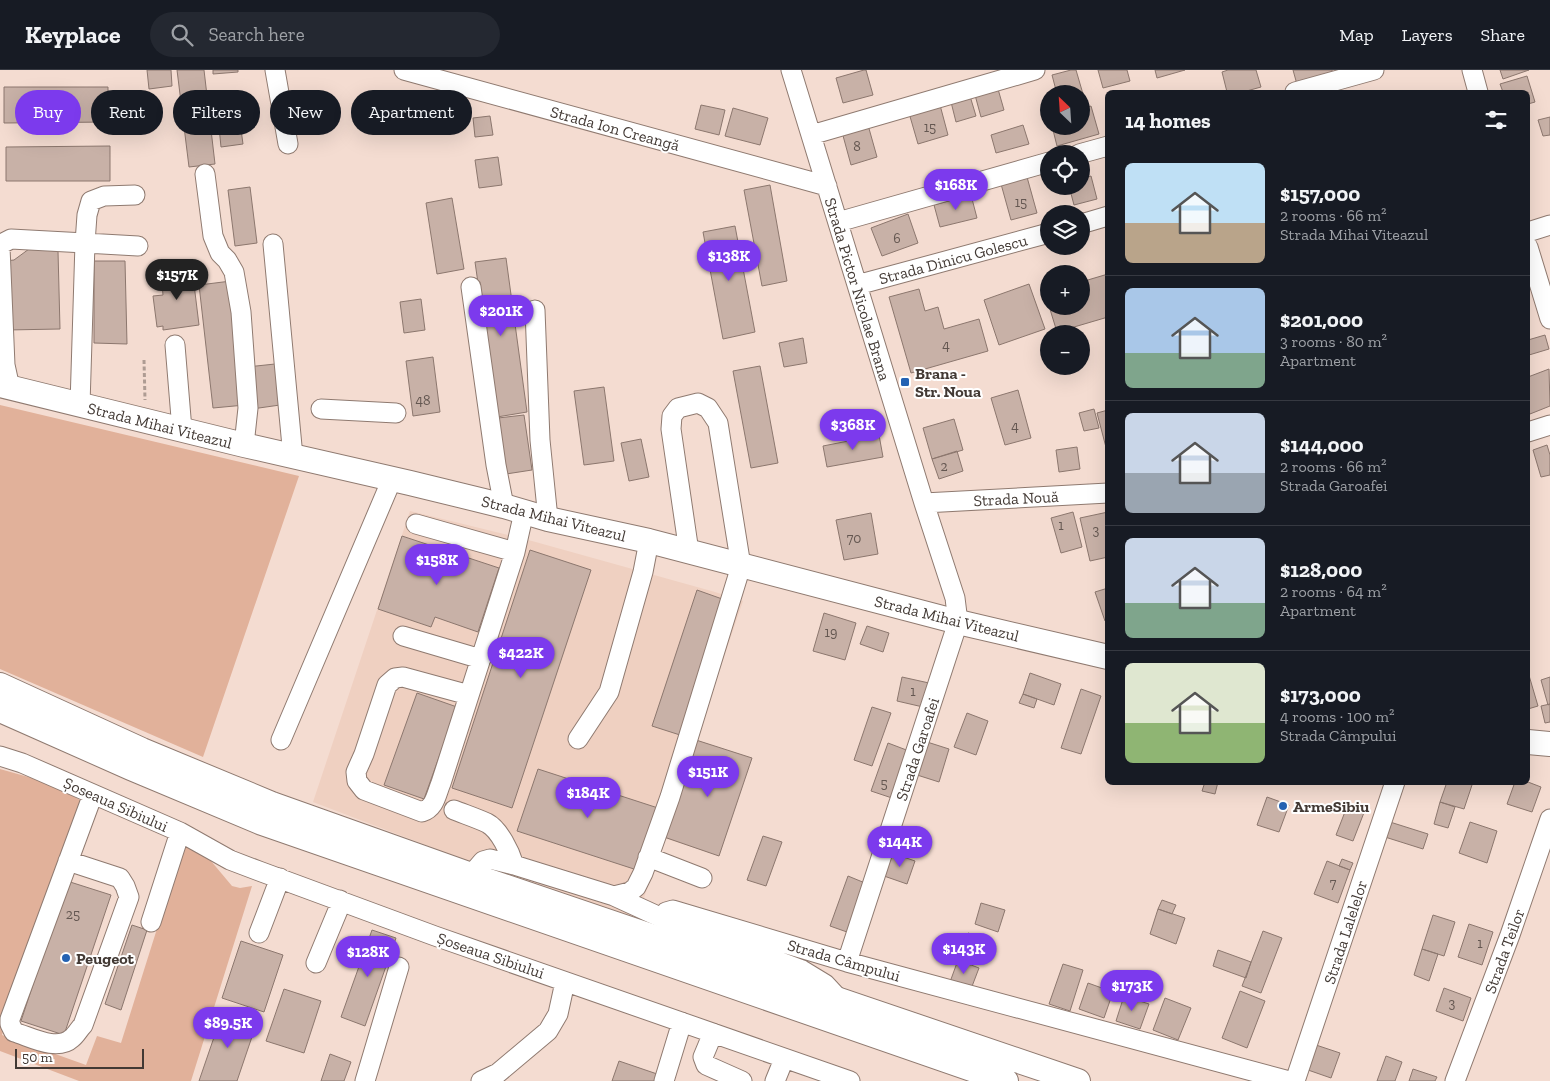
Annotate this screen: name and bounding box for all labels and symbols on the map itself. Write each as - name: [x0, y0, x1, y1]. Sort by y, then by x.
- north arrow: [1040, 85, 1090, 135]
- street label: Strada Ion Creangă: [548, 102, 682, 155]
- house number: 15: [924, 119, 936, 136]
- house number: 8: [853, 138, 861, 155]
- pin: $168K: [921, 168, 991, 211]
- house number: 15: [1015, 194, 1027, 211]
- street label: Strada Pictor Nicolae Brana: [821, 195, 894, 383]
- house number: 6: [893, 230, 901, 247]
- street label: Strada Dinicu Golescu: [877, 231, 1029, 288]
- pin: $138K: [694, 240, 764, 282]
- pin: $157K: [142, 258, 212, 301]
- pin: $201K: [466, 294, 536, 337]
- house number: 4: [942, 337, 950, 354]
- place label: Brana - Str. Noua: [915, 364, 981, 401]
- marker: Brana - Str. Noua: [899, 376, 911, 388]
- house number: 48: [415, 392, 431, 409]
- street label: Strada Mihai Viteazul: [86, 398, 234, 453]
- pin: $368K: [818, 408, 888, 451]
- house number: 4: [1011, 418, 1019, 435]
- house number: 2: [940, 458, 948, 475]
- street label: Strada Nouă: [973, 487, 1059, 510]
- street label: Strada Mihai Viteazul: [480, 491, 628, 546]
- house number: 1: [1058, 517, 1064, 534]
- house number: 3: [1093, 522, 1100, 539]
- house number: 70: [847, 530, 861, 547]
- pin: $158K: [402, 544, 472, 586]
- street label: Strada Mihai Viteazul: [873, 591, 1021, 646]
- house number: 19: [825, 624, 837, 641]
- pin: $422K: [486, 636, 556, 679]
- house number: 1: [910, 683, 916, 700]
- street label: Strada Garoafei: [892, 695, 943, 803]
- pin: $151K: [673, 756, 743, 798]
- street label: Șoseaua Sibiului: [61, 773, 171, 836]
- house number: 5: [880, 775, 888, 792]
- pin: $184K: [553, 776, 623, 819]
- place label: ArmeSibiu: [1293, 797, 1370, 816]
- marker: ArmeSibiu: [1277, 800, 1289, 812]
- pin: $144K: [865, 826, 935, 868]
- house number: 7: [1330, 875, 1337, 892]
- street label: Strada Lalelelor: [1320, 877, 1371, 987]
- house number: 25: [66, 906, 80, 923]
- street label: Strada Teilor: [1480, 906, 1529, 996]
- street label: Șoseaua Sibiului: [435, 928, 547, 983]
- pin: $143K: [929, 932, 999, 975]
- street label: Strada Câmpului: [785, 935, 903, 986]
- house number: 1: [1477, 935, 1483, 952]
- pin: $128K: [333, 936, 403, 978]
- place label: Peugeot: [76, 949, 135, 968]
- marker: Peugeot: [60, 952, 72, 964]
- pin: $173K: [1097, 970, 1167, 1012]
- house number: 3: [1449, 995, 1456, 1012]
- pin: $89.5K: [187, 1006, 269, 1049]
- scale bar: [15, 1046, 144, 1069]

